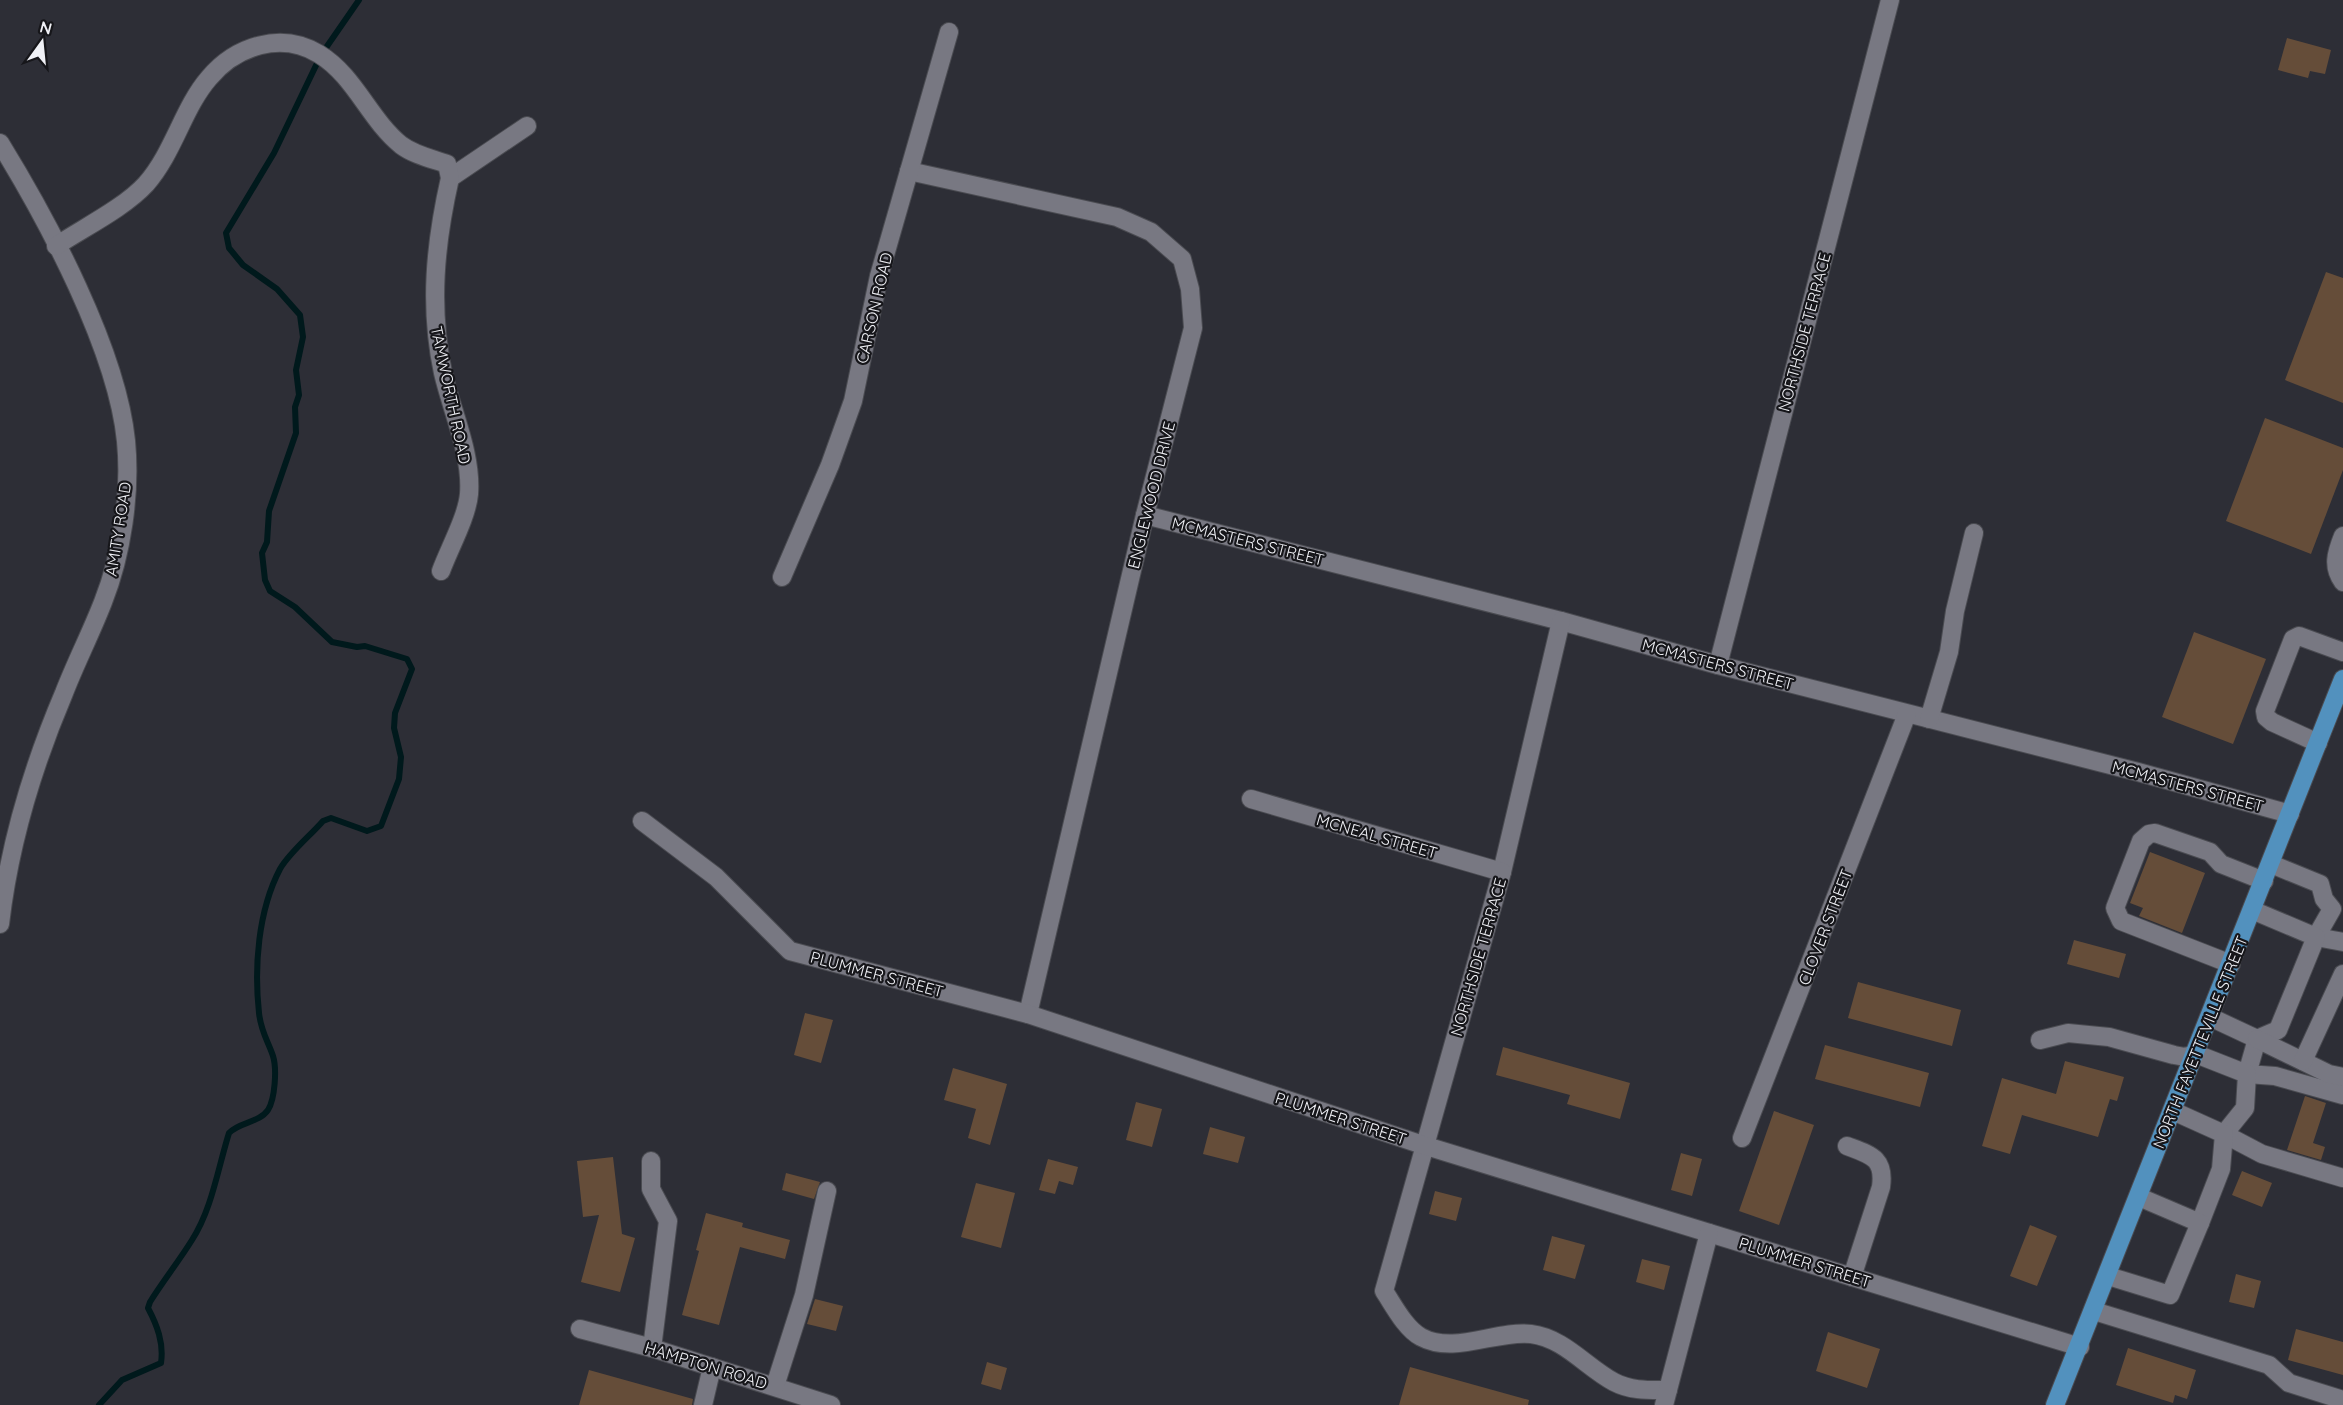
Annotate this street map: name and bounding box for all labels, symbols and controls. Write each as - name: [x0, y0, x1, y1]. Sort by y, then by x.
- north arrow: [12, 12, 72, 72]
- text: N: [38, 16, 54, 39]
- street label: NORTHSIDE TERRACE: [1773, 250, 1835, 414]
- street label: CARSON ROAD: [852, 251, 896, 365]
- street label: TAMWORTH ROAD: [427, 324, 475, 466]
- street label: ENGLEWOOD DRIVE: [1123, 419, 1179, 571]
- street label: AMITY ROAD: [101, 480, 135, 578]
- street label: MCMASTERS STREET: [1170, 512, 1327, 570]
- street label: MCMASTERS STREET: [1640, 634, 1796, 694]
- street label: MCMASTERS STREET: [2110, 756, 2266, 816]
- street label: MCNEAL STREET: [1314, 809, 1440, 863]
- street label: CLOVER STREET: [1794, 866, 1856, 988]
- street label: NORTHSIDE TERRACE: [1446, 876, 1510, 1038]
- street label: NORTH FAYETTEVILLE STREET: [2148, 933, 2252, 1151]
- street label: PLUMMER STREET: [808, 947, 946, 1001]
- street label: PLUMMER STREET: [1273, 1087, 1410, 1149]
- street label: PLUMMER STREET: [1737, 1232, 1874, 1292]
- street label: HAMPTON ROAD: [642, 1337, 770, 1393]

